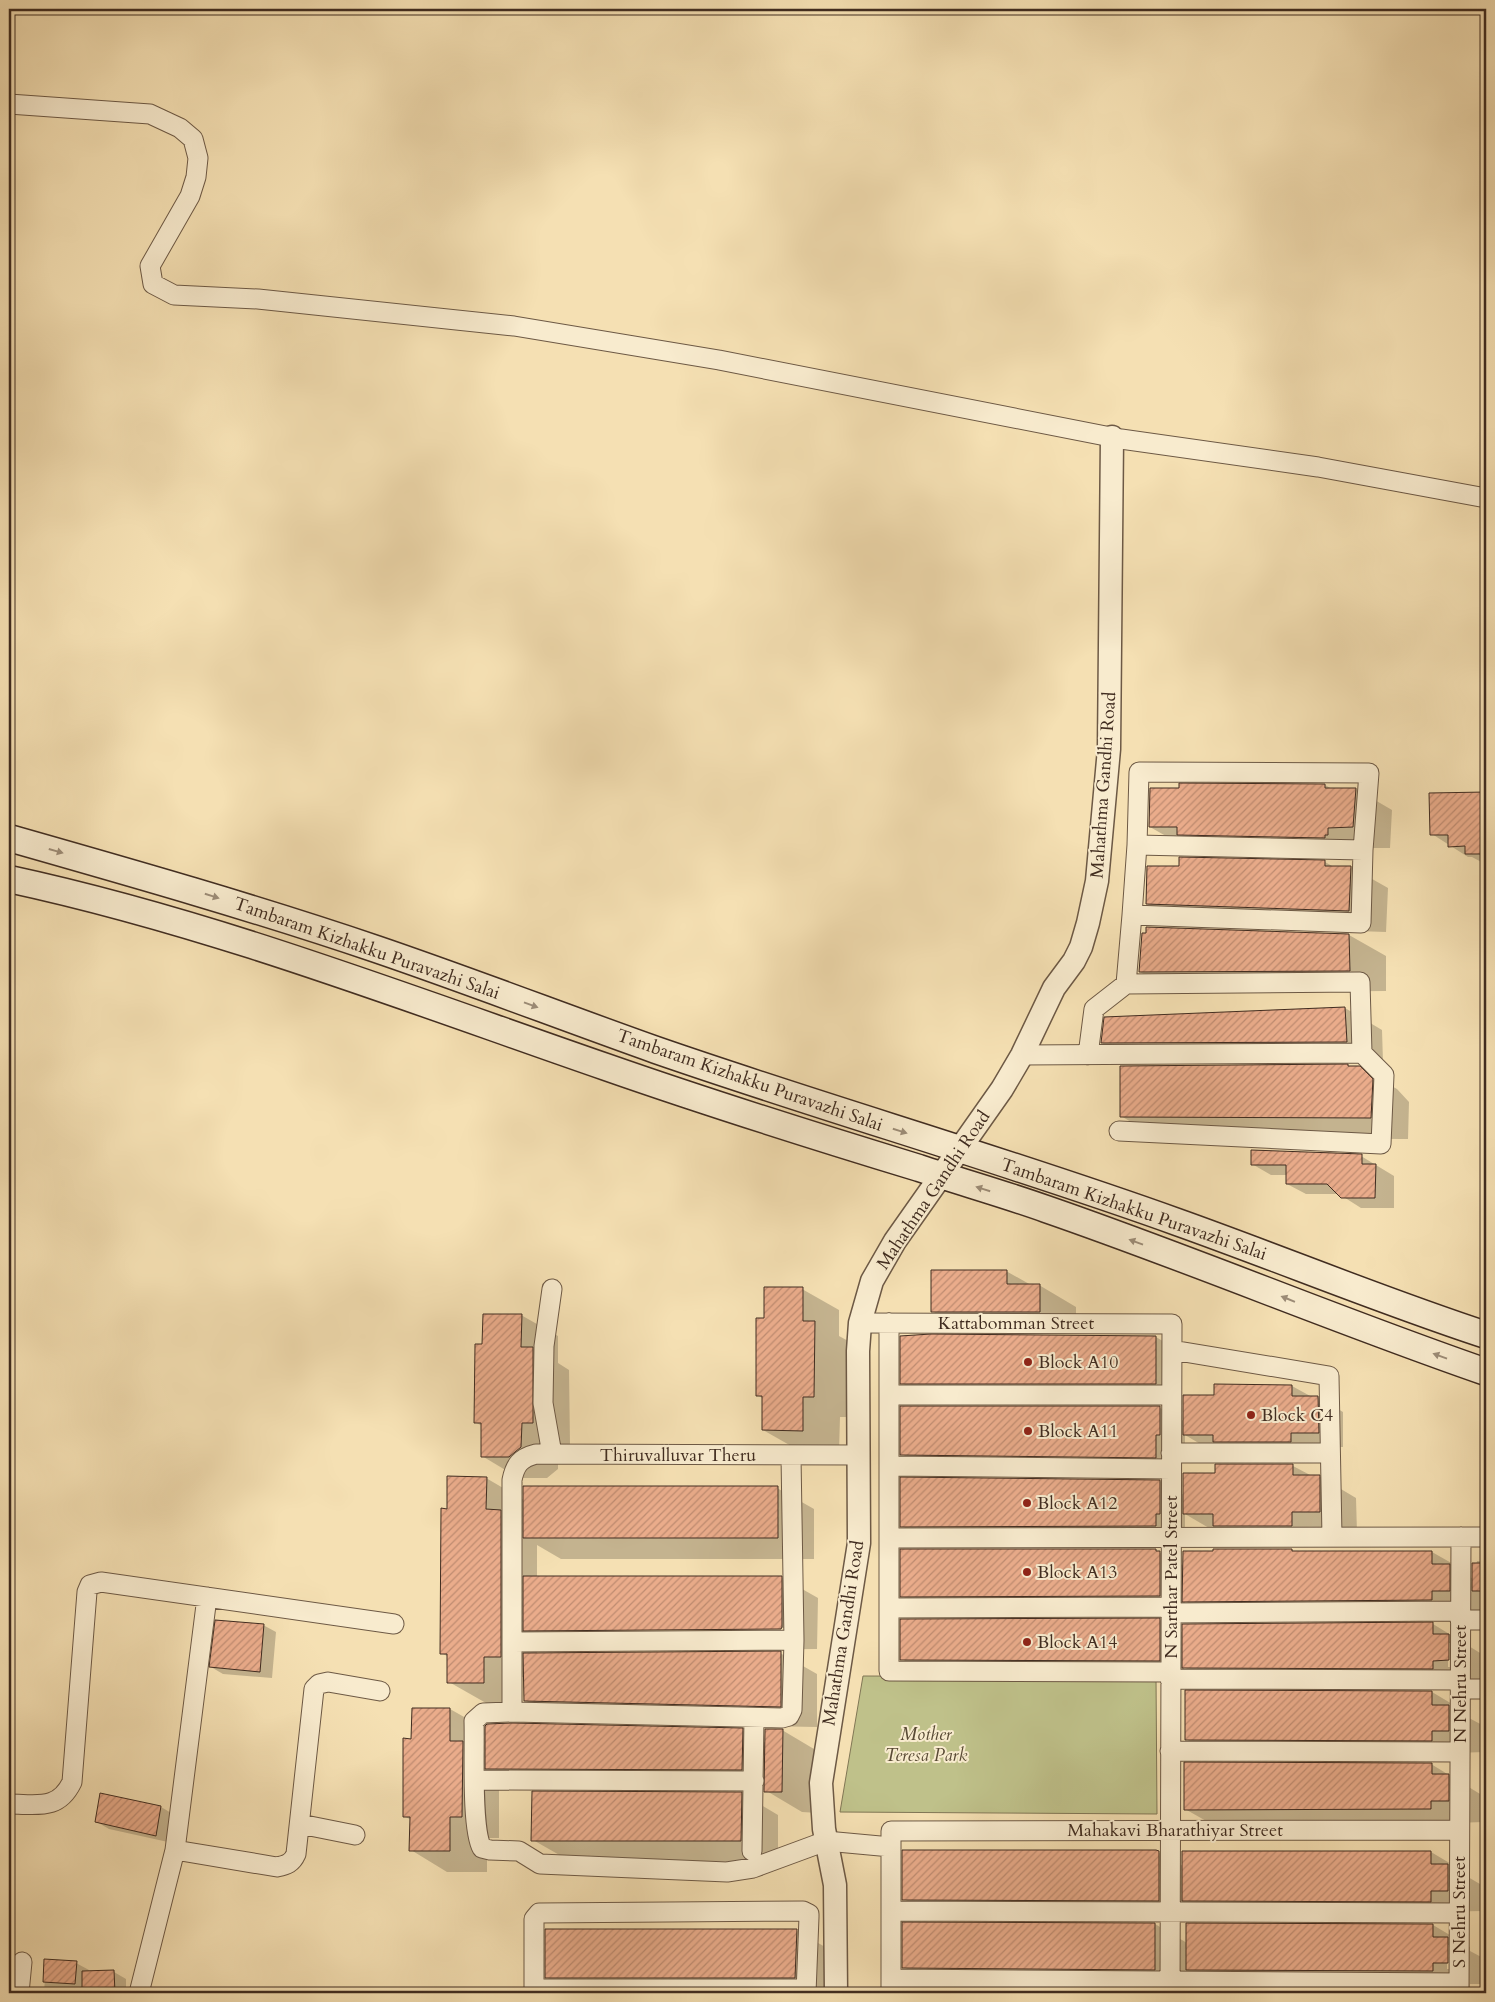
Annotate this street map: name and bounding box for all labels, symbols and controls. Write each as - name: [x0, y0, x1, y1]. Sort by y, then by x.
- street label: Mahathma Gandhi Road: [1085, 690, 1123, 879]
- one-way arrow: [48, 848, 63, 856]
- street label: Tambaram Kizhakku Puravazhi Salai: [230, 891, 503, 1006]
- one-way arrow: [205, 892, 220, 900]
- one-way arrow: [524, 1001, 539, 1009]
- street label: Tambaram Kizhakku Puravazhi Salai: [613, 1023, 886, 1138]
- street label: Mahathma Gandhi Road: [871, 1105, 996, 1275]
- one-way arrow: [893, 1127, 908, 1135]
- street label: Tambaram Kizhakku Puravazhi Salai: [997, 1152, 1270, 1267]
- one-way arrow: [975, 1184, 990, 1192]
- one-way arrow: [1128, 1238, 1143, 1246]
- one-way arrow: [1280, 1295, 1295, 1303]
- street label: Kattabomman Street: [938, 1311, 1094, 1336]
- place label: Block A10: [1038, 1350, 1118, 1375]
- one-way arrow: [1432, 1352, 1447, 1360]
- marker: Block A10: [1022, 1356, 1034, 1368]
- place label: Block C4: [1261, 1403, 1333, 1428]
- marker: Block C4: [1245, 1409, 1257, 1421]
- place label: Block A11: [1038, 1419, 1118, 1444]
- marker: Block A11: [1022, 1425, 1034, 1437]
- street label: Thiruvalluvar Theru: [600, 1443, 756, 1468]
- place label: Block A12: [1037, 1491, 1117, 1516]
- street label: N Sarthar Patel Street: [1159, 1495, 1184, 1659]
- marker: Block A12: [1021, 1497, 1033, 1509]
- street label: Mahathma Gandhi Road: [817, 1538, 871, 1727]
- place label: Block A13: [1037, 1560, 1117, 1585]
- marker: Block A13: [1021, 1566, 1033, 1578]
- street label: N Nehru Street: [1448, 1625, 1473, 1743]
- place label: Block A14: [1037, 1630, 1117, 1655]
- marker: Block A14: [1021, 1636, 1033, 1648]
- park label: Mother Teresa Park: [885, 1722, 967, 1768]
- street label: Mahakavi Bharathiyar Street: [1067, 1818, 1283, 1843]
- street label: S Nehru Street: [1447, 1856, 1472, 1968]

